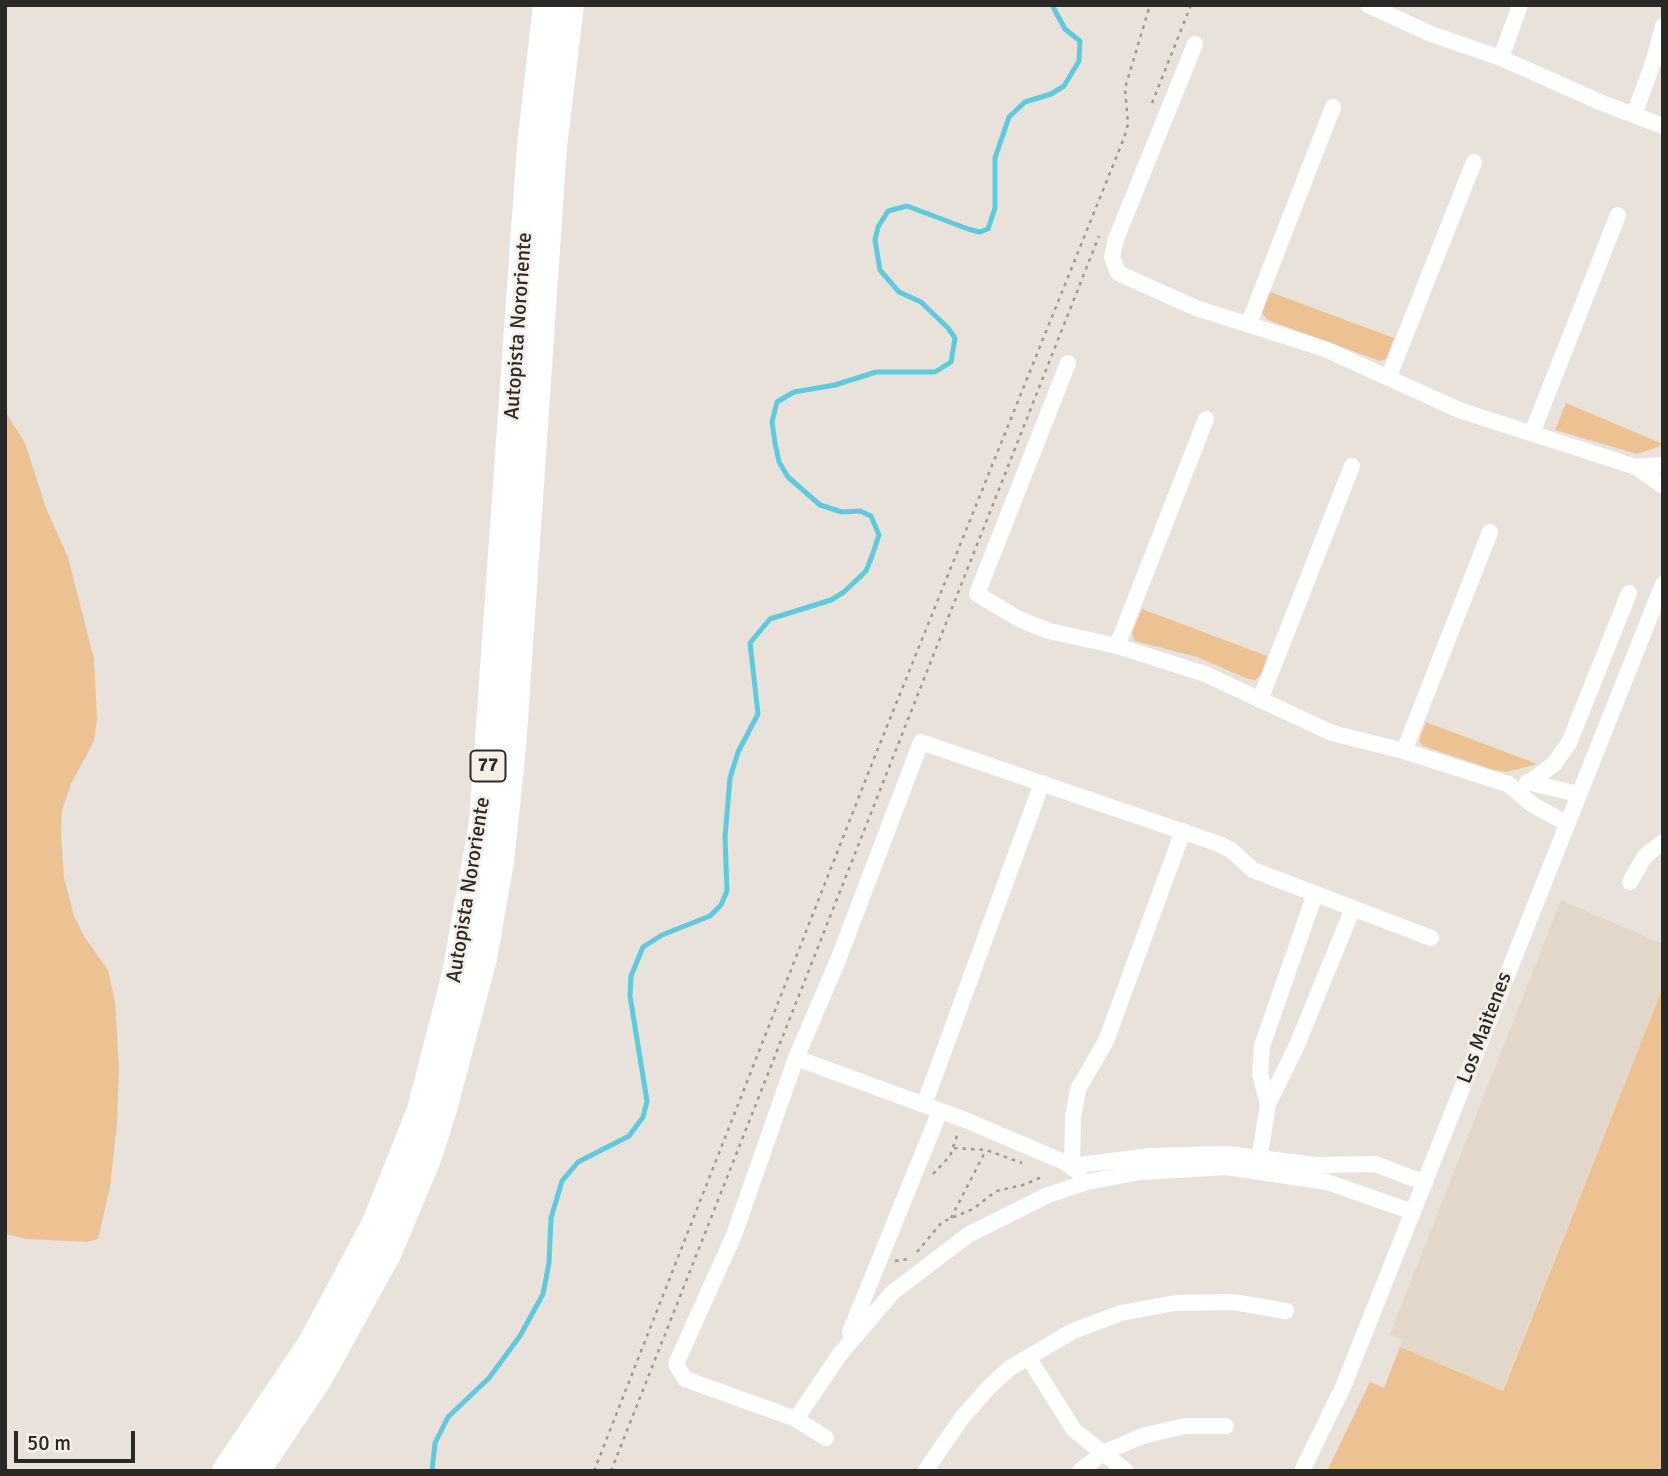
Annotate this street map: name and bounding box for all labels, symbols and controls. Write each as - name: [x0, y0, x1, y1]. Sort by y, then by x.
- street label: Autopista Nororiente: [500, 232, 538, 420]
- road number: 77: [470, 750, 505, 782]
- street label: Autopista Nororiente: [442, 795, 496, 985]
- street label: Los Maitenes: [1452, 969, 1518, 1087]
- scale bar: [18, 1416, 138, 1460]
- text: 50 m: [27, 1430, 71, 1456]

